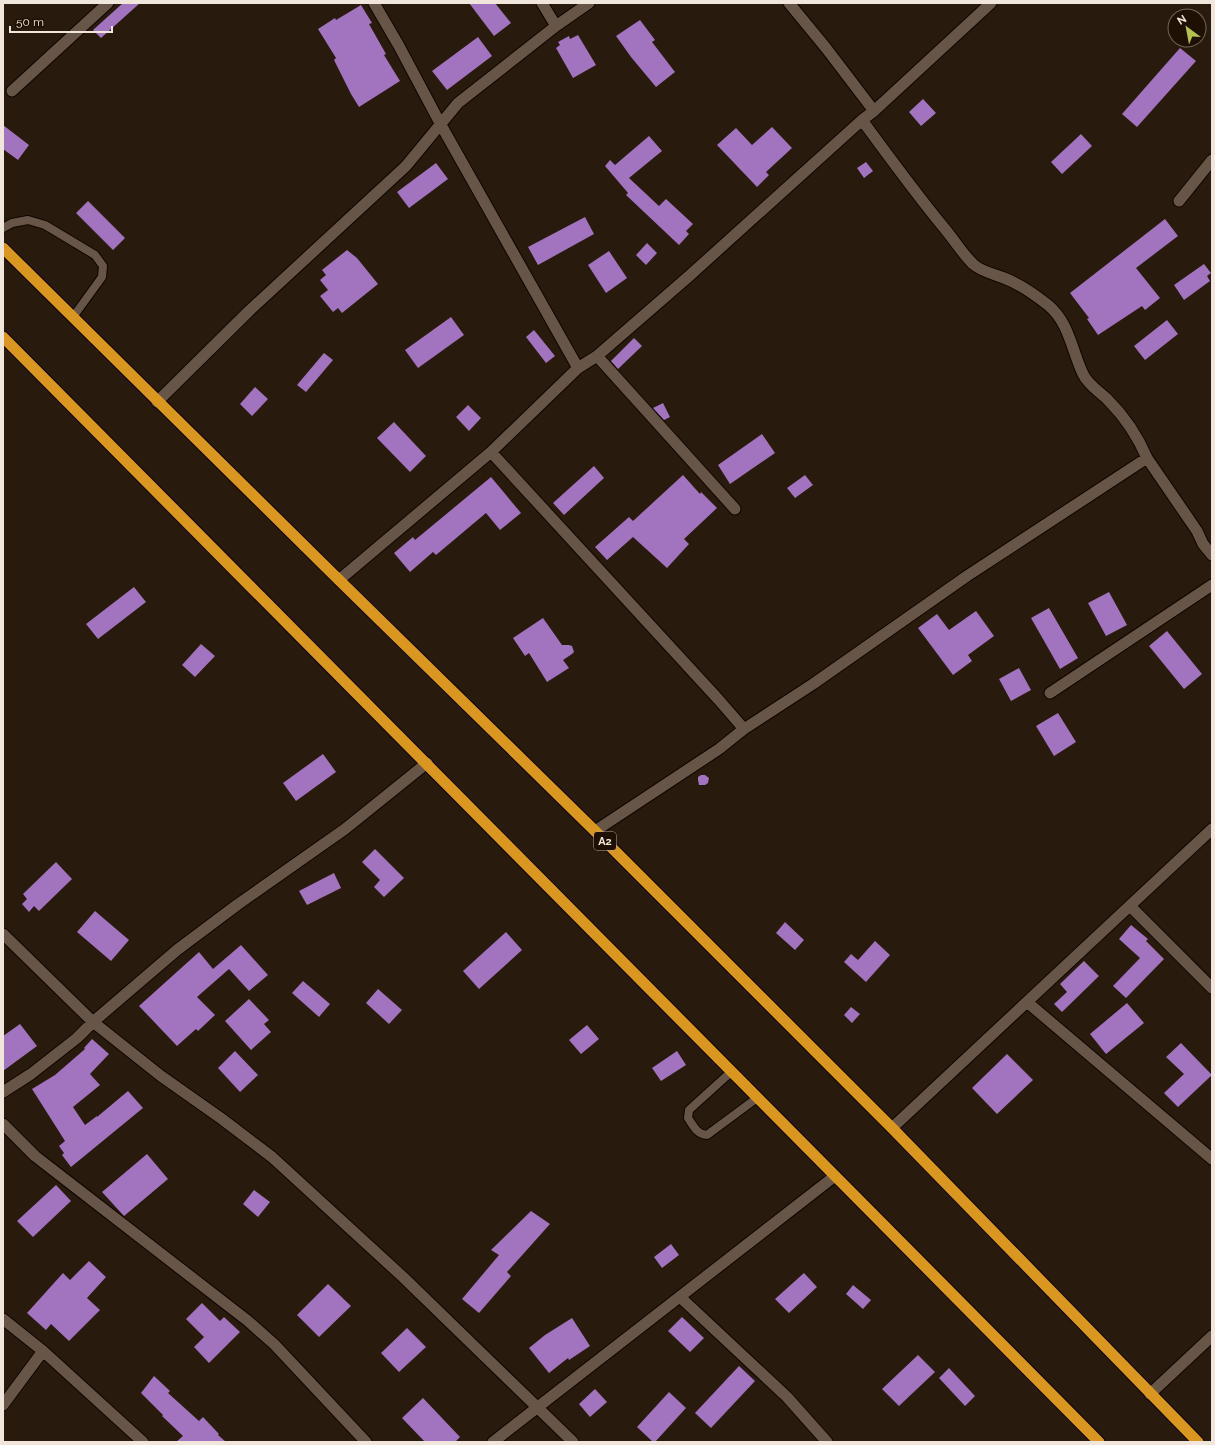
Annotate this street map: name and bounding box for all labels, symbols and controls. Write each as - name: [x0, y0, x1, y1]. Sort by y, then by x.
- scale bar: [10, 8, 112, 34]
- north arrow: [1167, 8, 1207, 48]
- text: N: [1175, 12, 1189, 28]
- text: 50 m: [16, 15, 44, 29]
- road number: A2: [594, 832, 616, 850]

